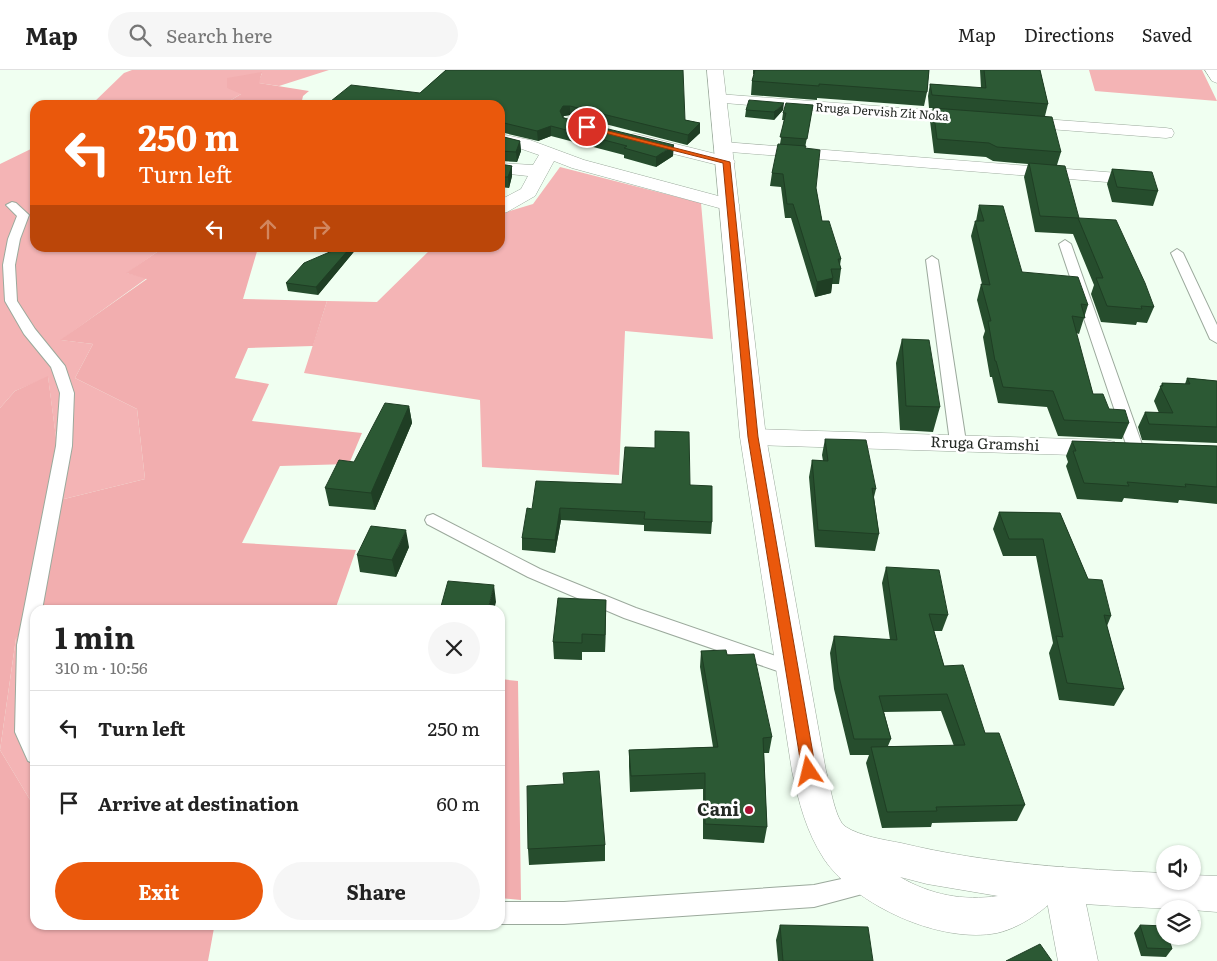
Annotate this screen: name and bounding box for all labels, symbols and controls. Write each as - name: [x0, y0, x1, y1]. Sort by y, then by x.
- search box: [108, 12, 458, 57]
- text: Map: [25, 17, 78, 52]
- icon: search: [126, 21, 154, 49]
- text: Search here: [166, 21, 272, 49]
- text: Map: [958, 21, 996, 48]
- text: Directions: [1024, 21, 1114, 48]
- text: Saved: [1142, 21, 1192, 48]
- street label: Rruga Dervish Zit Noka: [815, 97, 950, 125]
- pin: [566, 106, 608, 148]
- text: 250 m: [138, 110, 239, 162]
- icon: arrive: [573, 113, 601, 141]
- icon: left: [55, 120, 120, 185]
- text: Turn left: [138, 157, 232, 190]
- icon: left: [201, 215, 229, 243]
- icon: ahead: [254, 215, 282, 243]
- icon: right: [307, 215, 335, 243]
- street label: Rruga Gramshi: [930, 429, 1040, 456]
- text: 1 min: [55, 614, 135, 658]
- button: close: [428, 622, 480, 674]
- text: 310 m · 10:56: [55, 655, 148, 679]
- icon: left: [55, 714, 83, 742]
- text: Turn left: [98, 714, 185, 742]
- text: 250 m: [428, 714, 480, 742]
- position arrow: [782, 744, 834, 796]
- icon: arrive: [55, 789, 83, 817]
- text: Arrive at destination: [98, 789, 299, 817]
- text: 60 m: [437, 789, 480, 817]
- place label: Cani: [697, 795, 739, 822]
- marker: Cani: [743, 804, 755, 816]
- map controls: [1156, 845, 1201, 945]
- button: sound: [1156, 845, 1201, 890]
- button: Exit: [55, 862, 263, 920]
- button: Share: [273, 862, 480, 920]
- button: layers: [1156, 900, 1201, 945]

